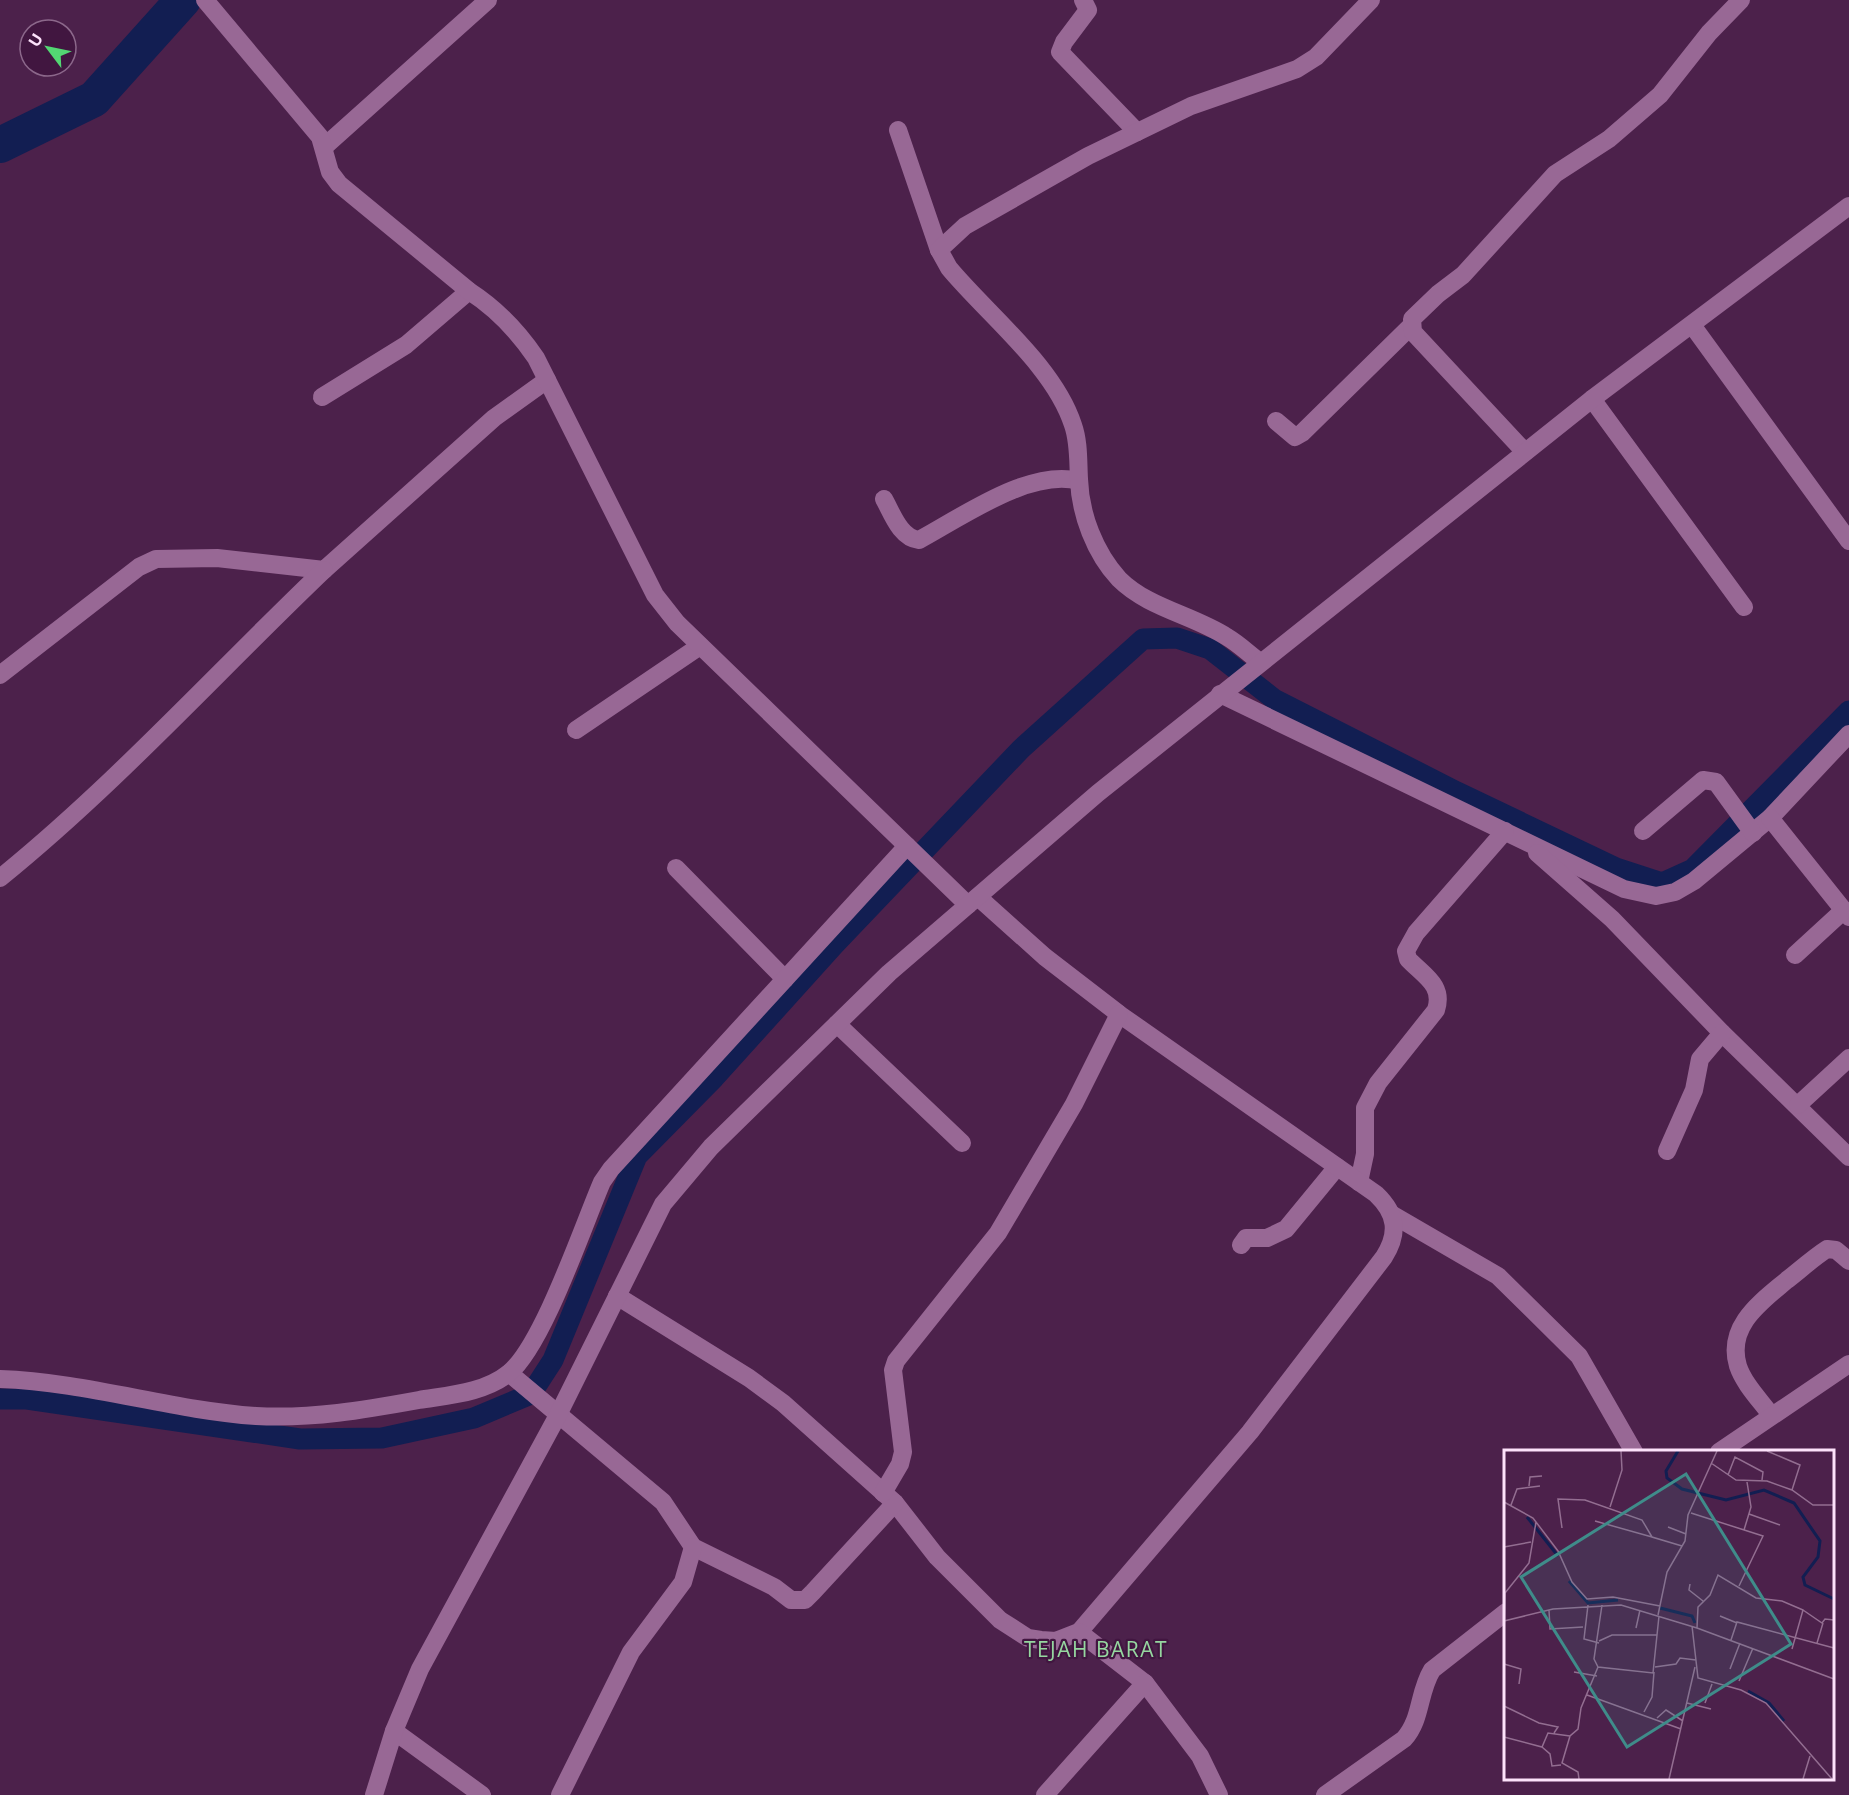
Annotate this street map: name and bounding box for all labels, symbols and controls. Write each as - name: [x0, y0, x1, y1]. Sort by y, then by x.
- north arrow: [18, 18, 78, 78]
- text: U: [23, 29, 48, 51]
- inset map: [1504, 1450, 1834, 1780]
- district label: TEJAH BARAT: [1024, 1635, 1168, 1663]

